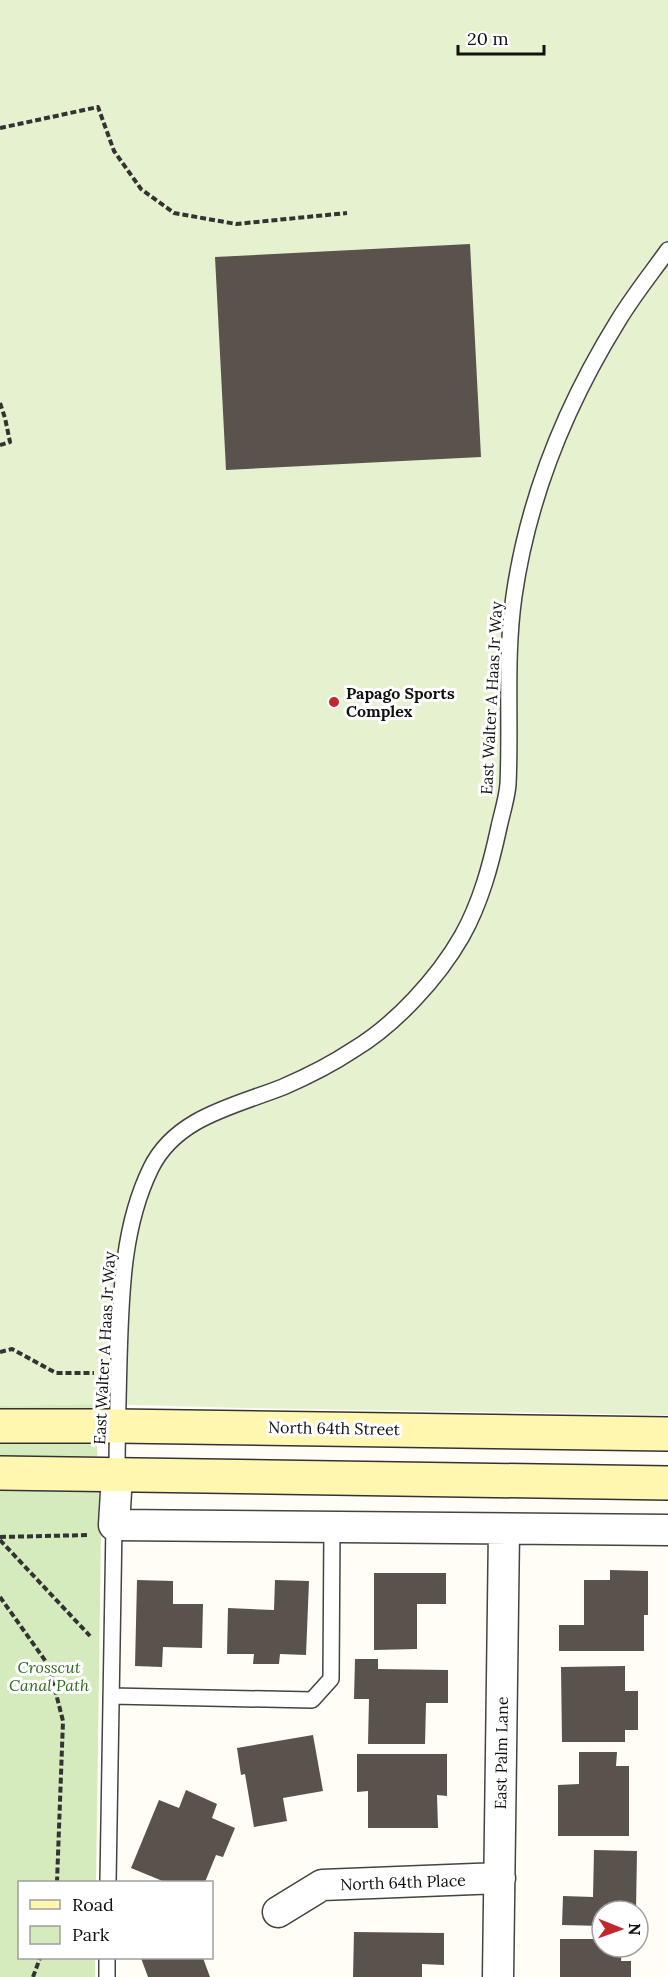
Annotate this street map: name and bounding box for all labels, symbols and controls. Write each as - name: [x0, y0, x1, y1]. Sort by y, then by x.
- scale bar: [458, 18, 544, 56]
- text: 20 m: [467, 27, 509, 50]
- street label: East Walter A Haas Jr Way: [476, 600, 506, 795]
- place label: Papago Sports Complex: [346, 683, 455, 721]
- marker: Papago Sports Complex: [327, 695, 341, 709]
- street label: East Walter A Haas Jr Way: [89, 1250, 119, 1445]
- street label: North 64th Street: [268, 1417, 401, 1439]
- park label: Crosscut Canal Path: [9, 1657, 89, 1695]
- street label: East Palm Lane: [490, 1696, 512, 1810]
- street label: North 64th Place: [340, 1870, 466, 1894]
- legend: [18, 1881, 213, 1959]
- text: Road: [72, 1893, 114, 1916]
- north arrow: [590, 1899, 650, 1959]
- text: Park: [72, 1923, 110, 1946]
- text: N: [625, 1923, 645, 1936]

